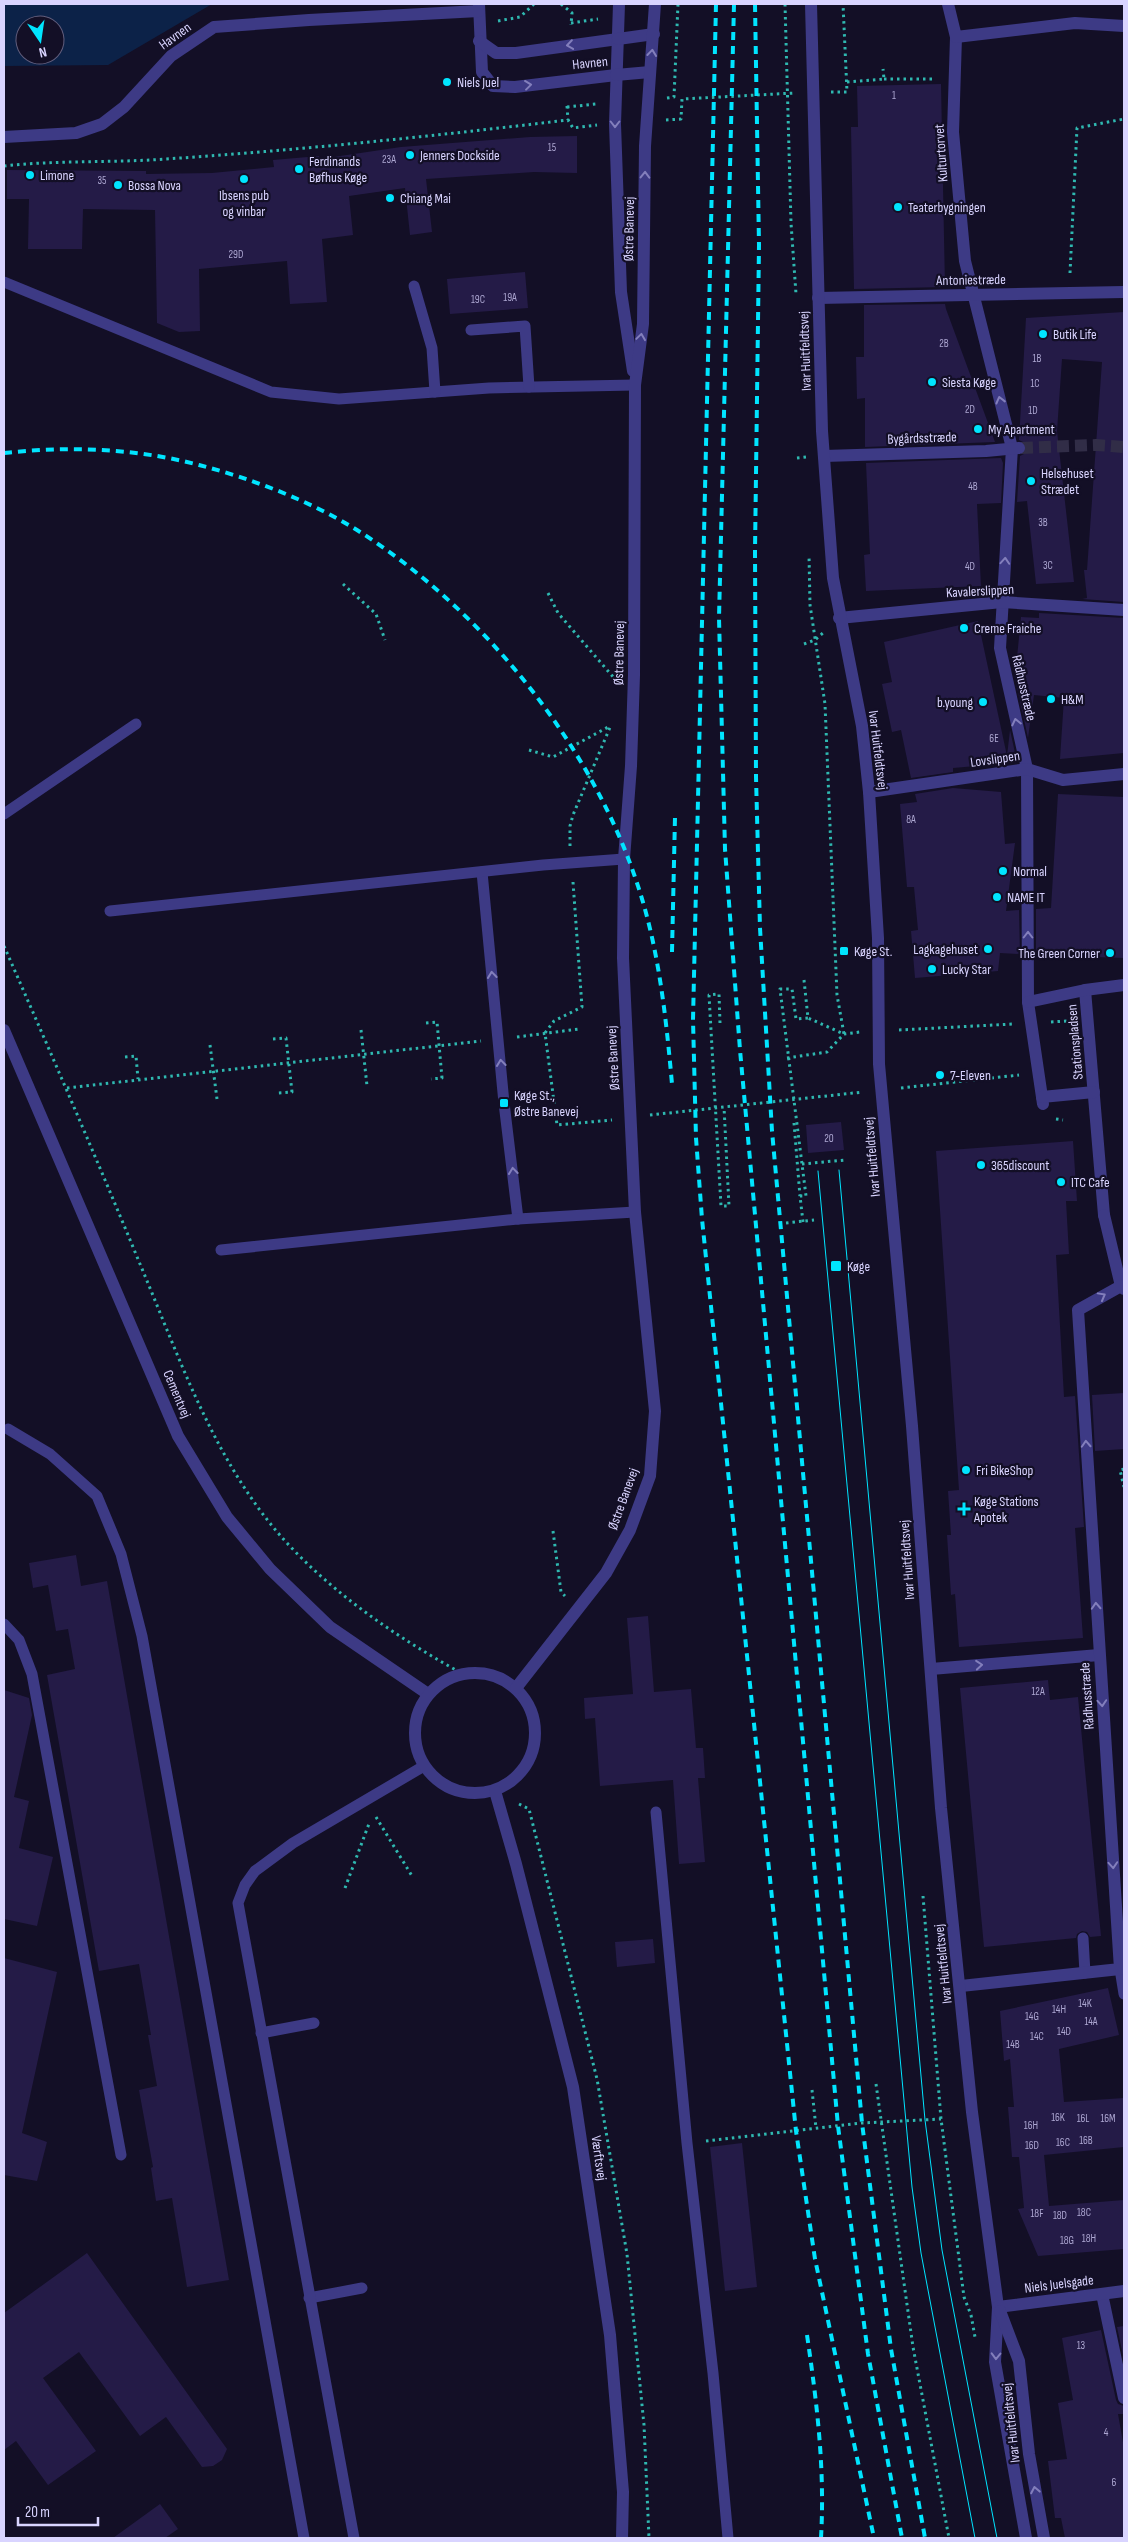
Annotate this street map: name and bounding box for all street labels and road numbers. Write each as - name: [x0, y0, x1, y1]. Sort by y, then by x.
- street label: Havnen: [156, 19, 194, 53]
- street label: Havnen: [571, 53, 609, 73]
- street label: Kulturtorvet: [930, 123, 952, 183]
- street label: Østre Banevej: [620, 197, 638, 261]
- street label: Antoniestræde: [935, 271, 1006, 289]
- street label: Ivar Huitfeldtsvej: [795, 311, 815, 391]
- street label: Bygårdsstræde: [887, 428, 957, 448]
- street label: Kavalerslippen: [946, 581, 1014, 601]
- street label: Østre Banevej: [610, 621, 628, 685]
- street label: Rådhusstræde: [1008, 653, 1040, 723]
- street label: Ivar Huitfeldtsvej: [865, 709, 891, 791]
- street label: Lovslippen: [969, 747, 1021, 771]
- street label: Stationspladsen: [1063, 1004, 1087, 1080]
- street label: Østre Banevej: [603, 1025, 623, 1091]
- street label: Ivar Huitfeldtsvej: [860, 1116, 884, 1198]
- street label: Cementvej: [159, 1367, 195, 1421]
- street label: Østre Banevej: [604, 1466, 642, 1532]
- street label: Ivar Huitfeldtsvej: [896, 1520, 918, 1600]
- street label: Rådhusstræde: [1076, 1662, 1098, 1730]
- street label: Ivar Huitfeldtsvej: [930, 1923, 956, 2005]
- street label: Værftsvej: [587, 2134, 611, 2182]
- street label: Niels Juelsgade: [1024, 2271, 1094, 2297]
- street label: Ivar Huitfeldtsvej: [998, 2382, 1024, 2464]

